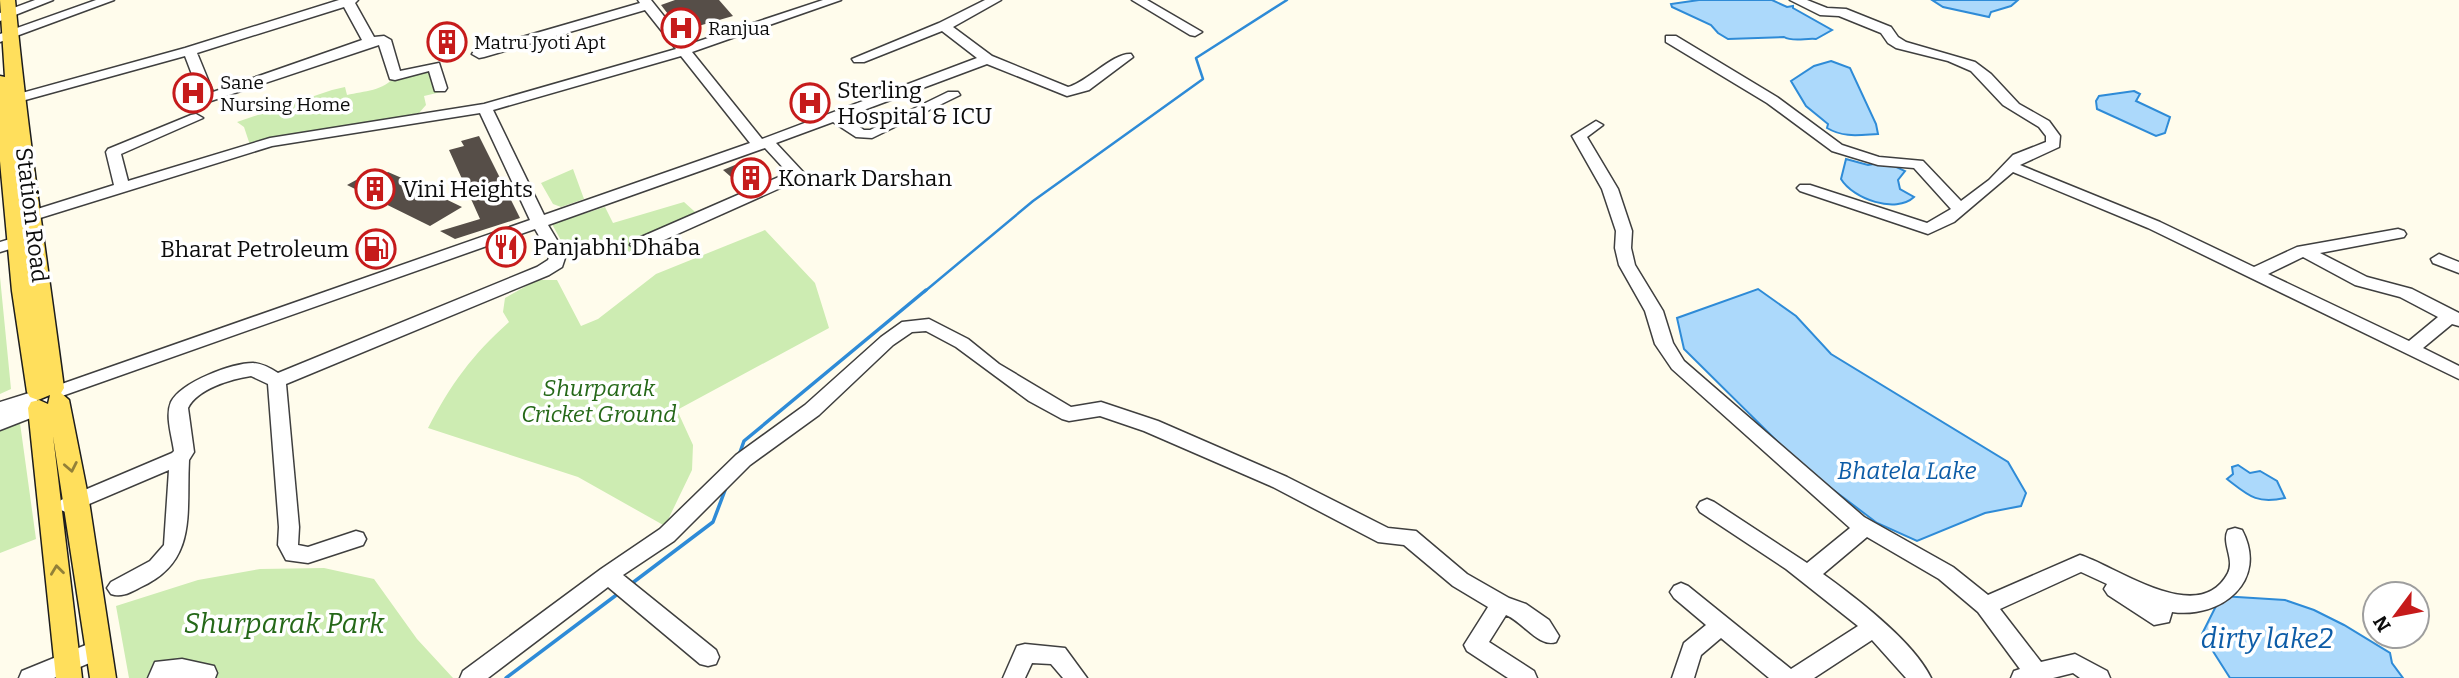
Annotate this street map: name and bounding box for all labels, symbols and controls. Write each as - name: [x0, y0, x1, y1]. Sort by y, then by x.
- hospital icon: Ranjua: [660, 7, 702, 49]
- place label: Ranjua: [708, 17, 771, 40]
- building icon: Matru Jyoti Apt: [426, 21, 468, 63]
- place label: Matru Jyoti Apt: [474, 31, 606, 54]
- place label: Sane Nursing Home: [220, 71, 350, 116]
- hospital icon: Sane Nursing Home: [172, 72, 214, 114]
- place label: Sterling Hospital & ICU: [837, 76, 992, 130]
- hospital icon: Sterling Hospital & ICU: [789, 82, 831, 124]
- street label: Station Road: [10, 146, 54, 284]
- building icon: Konark Darshan: [730, 157, 772, 199]
- place label: Konark Darshan: [778, 164, 952, 192]
- building icon: Vini Heights: [354, 168, 396, 210]
- place label: Vini Heights: [402, 175, 533, 203]
- restaurant icon: Panjabhi Dhaba: [485, 226, 527, 268]
- fuel station icon: Bharat Petroleum: [355, 228, 397, 270]
- place label: Panjabhi Dhaba: [533, 233, 701, 261]
- place label: Bharat Petroleum: [160, 235, 349, 263]
- park label: Shurparak Cricket Ground: [521, 374, 677, 428]
- water label: Bhatela Lake: [1837, 457, 1977, 485]
- one-way arrow: [62, 461, 77, 473]
- one-way arrow: [50, 564, 65, 575]
- north arrow: [2361, 580, 2431, 650]
- park label: Shurparak Park: [184, 607, 385, 640]
- text: N: [2368, 611, 2396, 636]
- water label: dirty lake2: [2201, 622, 2333, 655]

